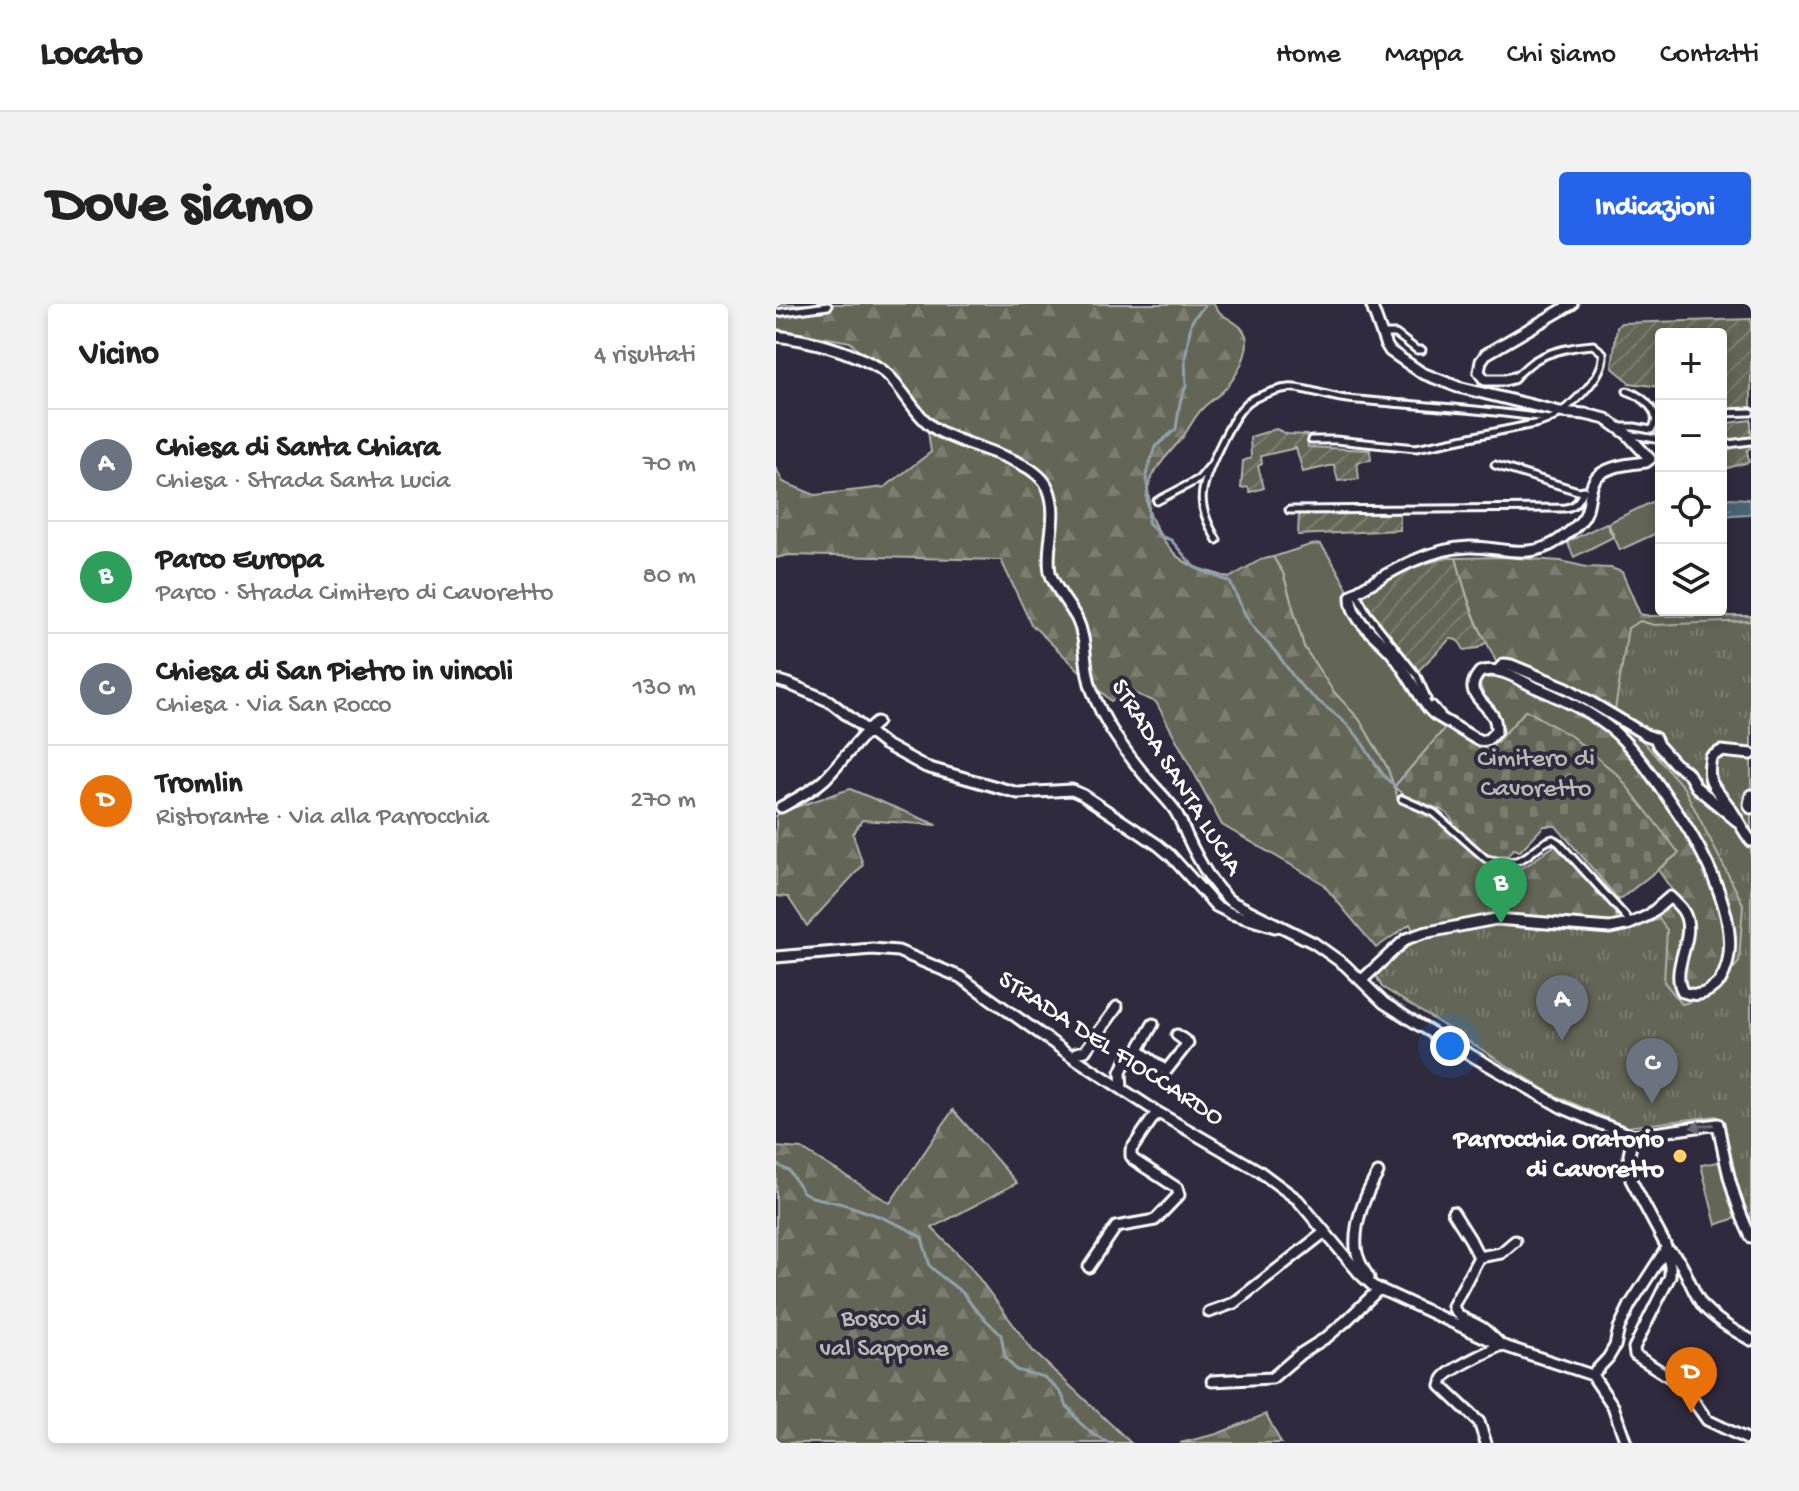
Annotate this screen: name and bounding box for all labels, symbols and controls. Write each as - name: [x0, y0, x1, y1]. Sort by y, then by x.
- text: Locato: [40, 33, 143, 77]
- text: Home: [1276, 39, 1341, 72]
- text: Mappa: [1385, 39, 1463, 72]
- text: Chi siamo: [1507, 39, 1616, 72]
- text: Contatti: [1660, 39, 1759, 72]
- button: Indicazioni: [1559, 172, 1751, 245]
- text: Dove siamo: [48, 175, 313, 241]
- map controls: [1655, 328, 1727, 616]
- button: +: [1655, 328, 1727, 400]
- text: Vicino: [80, 336, 159, 376]
- text: 4 risultati: [594, 341, 696, 372]
- button: −: [1655, 400, 1727, 472]
- text: Chiesa di Santa Chiara: [156, 432, 440, 467]
- text: A: [98, 450, 114, 481]
- text: 70 m: [643, 450, 696, 481]
- text: Chiesa · Strada Santa Lucia: [156, 467, 450, 498]
- button: locate: [1655, 472, 1727, 544]
- text: Parco Europa: [156, 544, 323, 579]
- button: layers: [1655, 544, 1727, 616]
- text: B: [99, 562, 113, 593]
- text: 80 m: [642, 562, 696, 593]
- text: Parco · Strada Cimitero di Cavoretto: [156, 579, 554, 610]
- text: Chiesa di San Pietro in vincoli: [156, 656, 513, 691]
- text: C: [99, 674, 113, 705]
- text: 130 m: [633, 674, 696, 705]
- street label: STRADA SANTA LUCIA: [1102, 674, 1249, 883]
- text: Chiesa · Via San Rocco: [156, 691, 392, 722]
- park label: Cimitero di Cavoretto: [1477, 745, 1595, 806]
- text: Tromlin: [156, 768, 242, 803]
- text: D: [98, 786, 114, 817]
- text: 270 m: [630, 786, 696, 817]
- text: Ristorante · Via alla Parrocchia: [156, 803, 489, 834]
- pin: B: [1475, 858, 1527, 924]
- street label: STRADA DEL FIOCCARDO: [991, 965, 1229, 1135]
- pin: A: [1536, 975, 1588, 1041]
- your location: [1430, 1026, 1470, 1066]
- pin: C: [1626, 1038, 1678, 1104]
- one-way arrow: [1690, 1120, 1715, 1133]
- place label: Parrocchia Oratorio di Cavoretto: [1452, 1126, 1665, 1187]
- marker: Parrocchia Oratorio di Cavoretto: [1671, 1147, 1689, 1165]
- park label: Bosco di val Sappone: [819, 1305, 949, 1366]
- pin: D: [1665, 1347, 1717, 1413]

